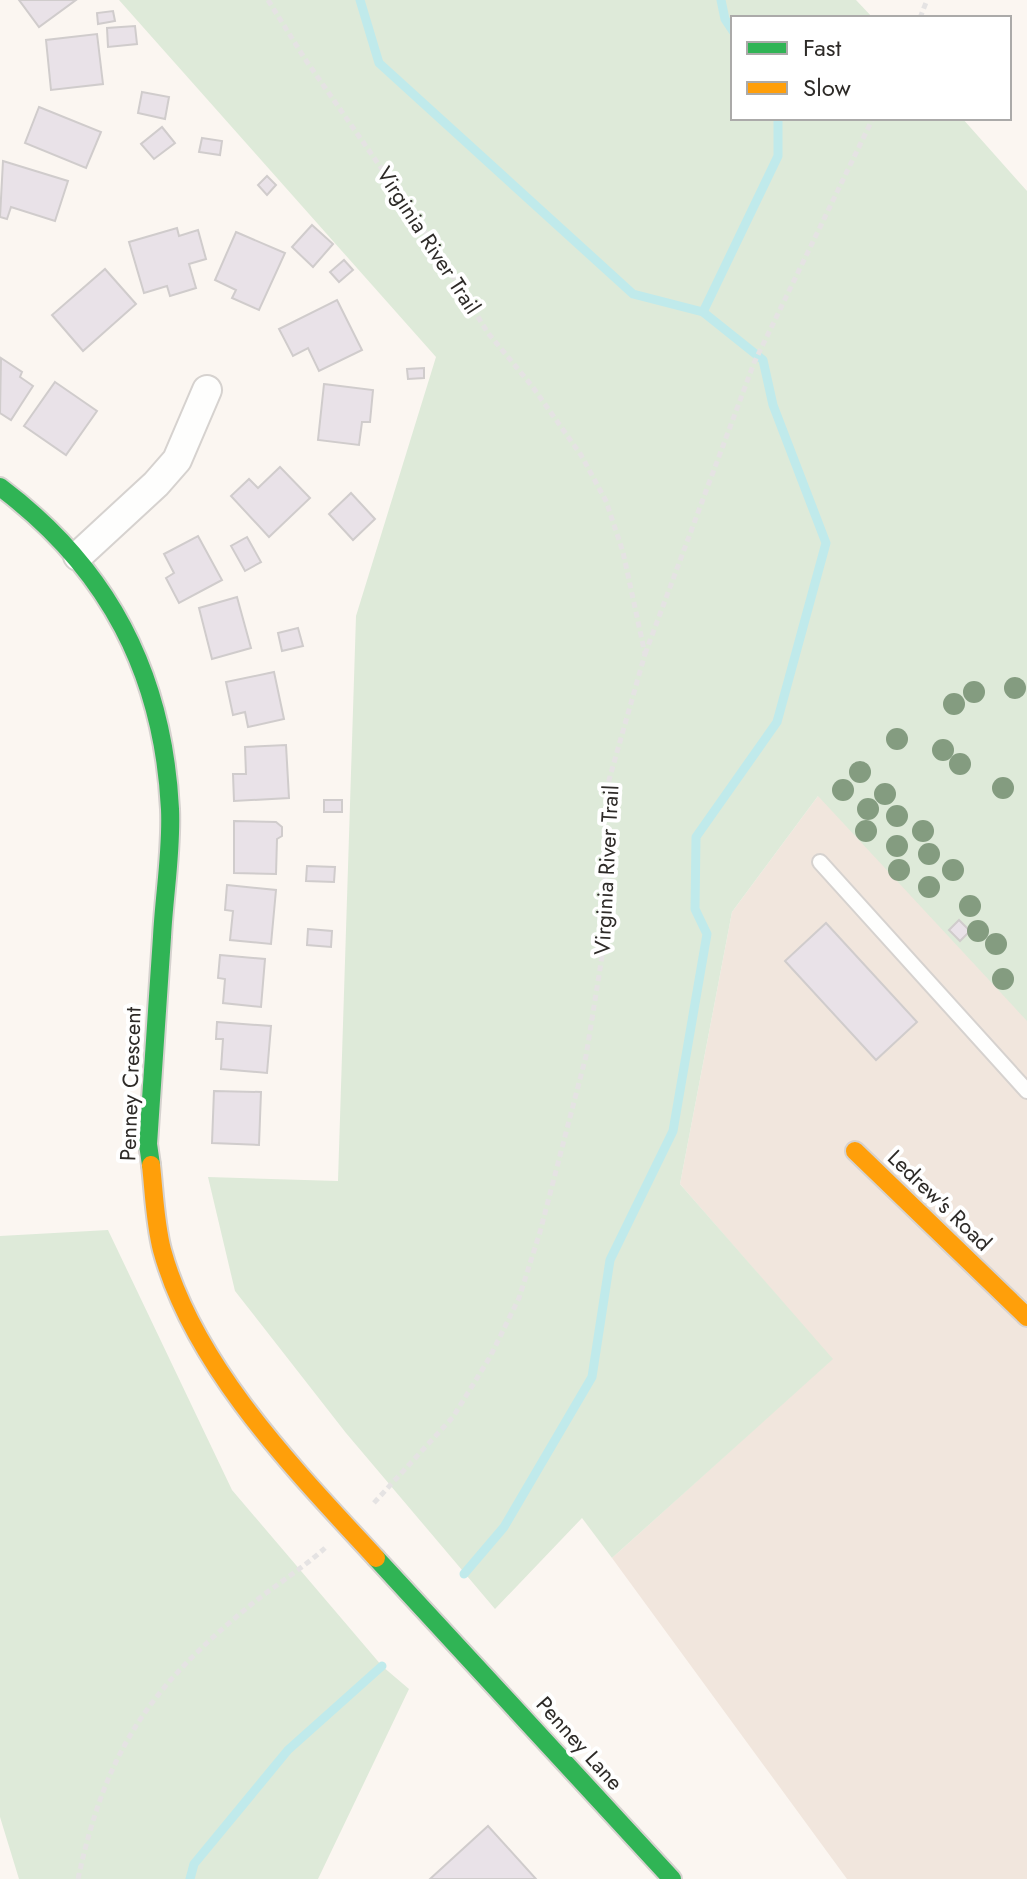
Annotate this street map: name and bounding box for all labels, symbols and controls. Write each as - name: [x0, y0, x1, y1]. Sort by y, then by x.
- legend: [731, 16, 1011, 120]
- text: Fast: [803, 30, 841, 65]
- text: Slow: [803, 70, 851, 105]
- street label: Virginia River Trail: [369, 160, 489, 320]
- street label: Virginia River Trail: [586, 784, 626, 956]
- street label: Penney Crescent: [111, 1006, 149, 1162]
- street label: Ledrew's Road: [881, 1142, 999, 1258]
- street label: Penney Lane: [529, 1689, 631, 1797]

